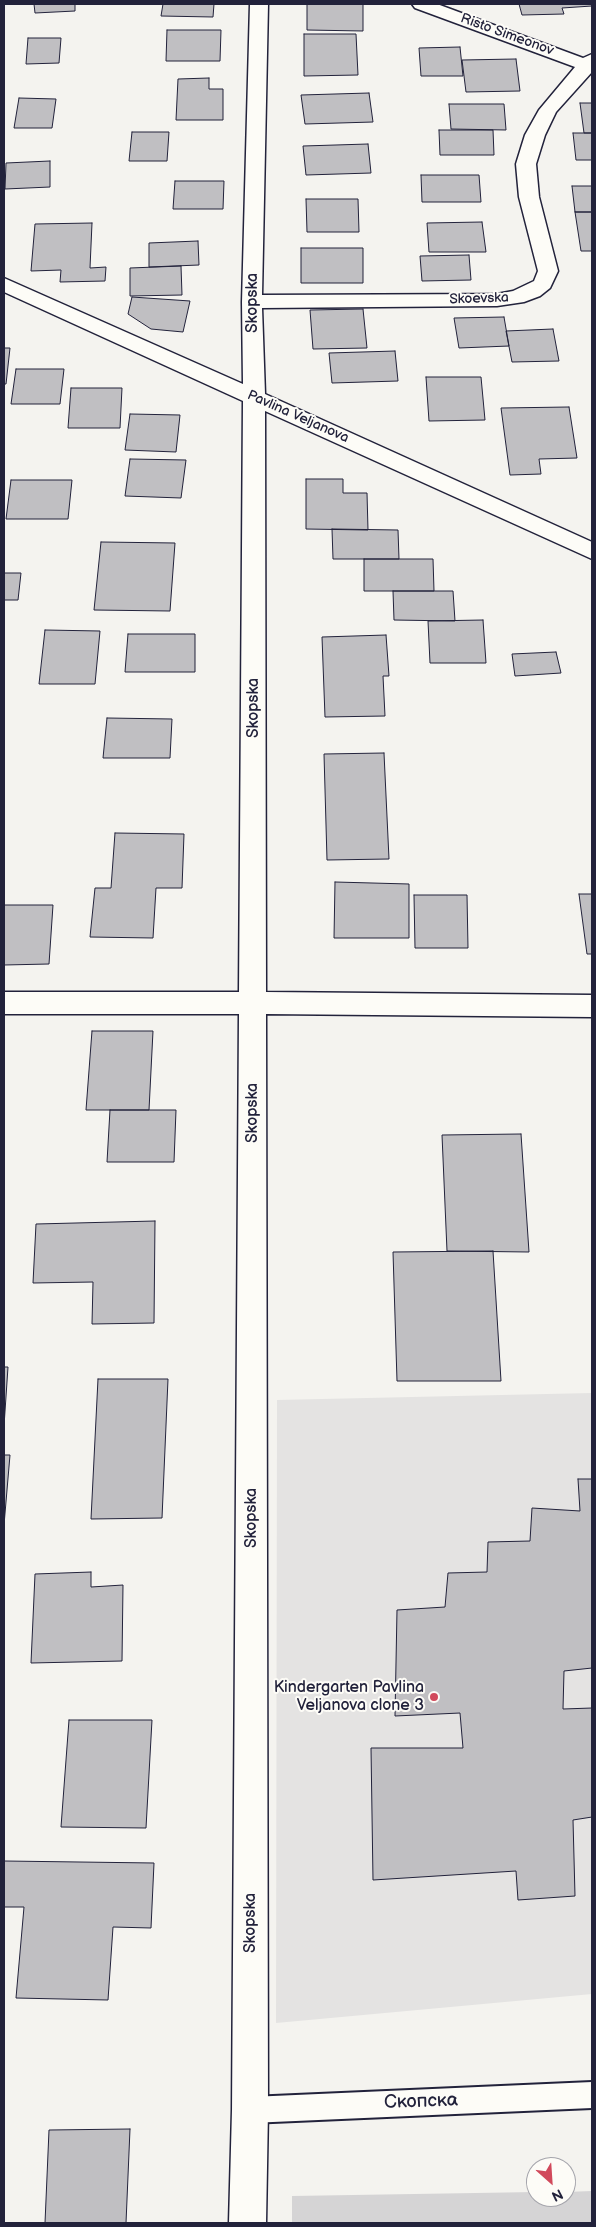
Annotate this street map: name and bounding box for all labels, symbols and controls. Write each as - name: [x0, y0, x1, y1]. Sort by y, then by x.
- street label: Risto Simeonov: [458, 10, 556, 60]
- street label: Skopska: [243, 273, 263, 333]
- street label: Skoevska: [449, 290, 509, 308]
- street label: Pavlina Veljanova: [245, 387, 351, 447]
- street label: Skopska: [244, 678, 264, 738]
- street label: Skopska: [243, 1083, 263, 1143]
- street label: Skopska: [242, 1488, 262, 1548]
- place label: Kindergarten Pavlina Veljanova clone 3: [274, 1678, 424, 1716]
- marker: Kindergarten Pavlina Veljanova clone 3: [428, 1691, 440, 1703]
- street label: Skopska: [241, 1893, 261, 1953]
- street label: Скопска: [384, 2089, 458, 2115]
- north arrow: [526, 2157, 576, 2207]
- text: N: [549, 2185, 566, 2205]

